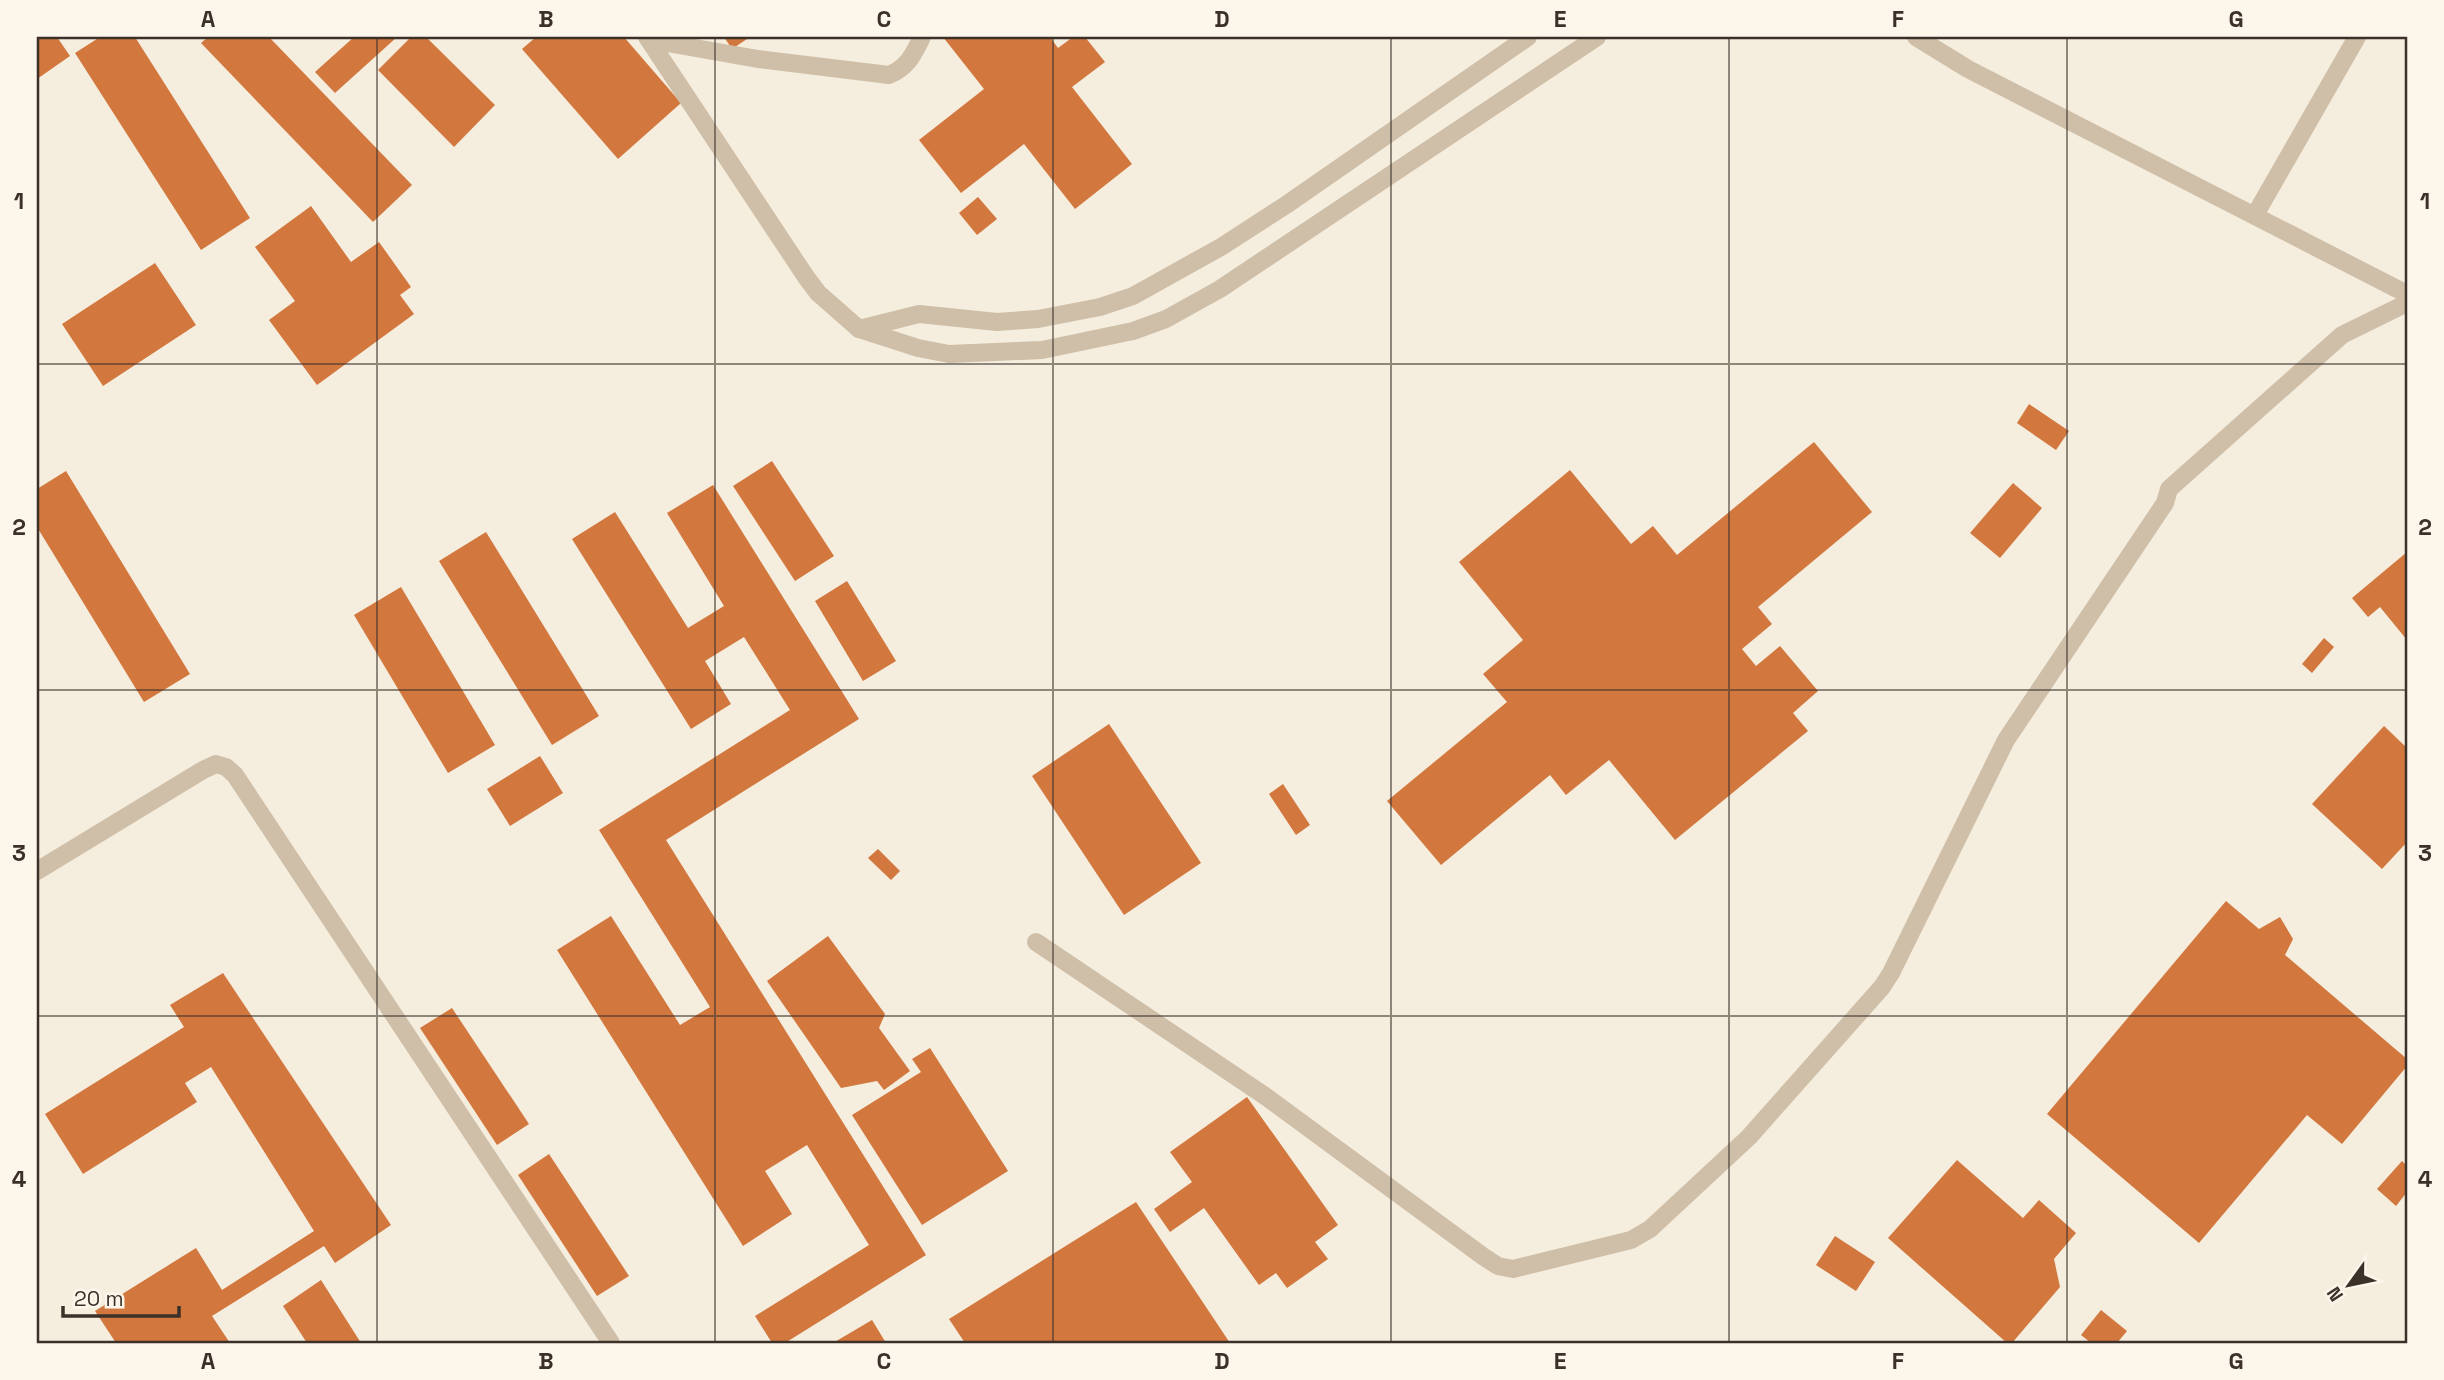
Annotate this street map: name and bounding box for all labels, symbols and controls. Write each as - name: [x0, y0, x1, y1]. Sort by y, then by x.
- text: A: [201, 4, 216, 34]
- text: B: [538, 4, 554, 34]
- text: C: [877, 4, 891, 34]
- text: D: [1214, 4, 1230, 34]
- text: E: [1554, 4, 1566, 34]
- text: F: [1892, 4, 1904, 34]
- text: G: [2228, 4, 2244, 34]
- text: 1: [14, 186, 24, 216]
- text: 1: [2420, 186, 2430, 216]
- text: 2: [12, 512, 26, 542]
- text: 2: [2418, 512, 2432, 542]
- text: 3: [12, 838, 26, 868]
- text: 3: [2418, 838, 2432, 868]
- text: 4: [12, 1164, 27, 1194]
- text: 4: [2418, 1164, 2433, 1194]
- north arrow: [2314, 1250, 2384, 1320]
- scale bar: [63, 1275, 178, 1319]
- text: N: [2321, 1282, 2349, 1306]
- text: 20 m: [74, 1285, 124, 1312]
- text: A: [201, 1346, 216, 1376]
- text: B: [538, 1346, 554, 1376]
- text: C: [877, 1346, 891, 1376]
- text: D: [1214, 1346, 1230, 1376]
- text: E: [1554, 1346, 1566, 1376]
- text: F: [1892, 1346, 1904, 1376]
- text: G: [2228, 1346, 2244, 1376]

